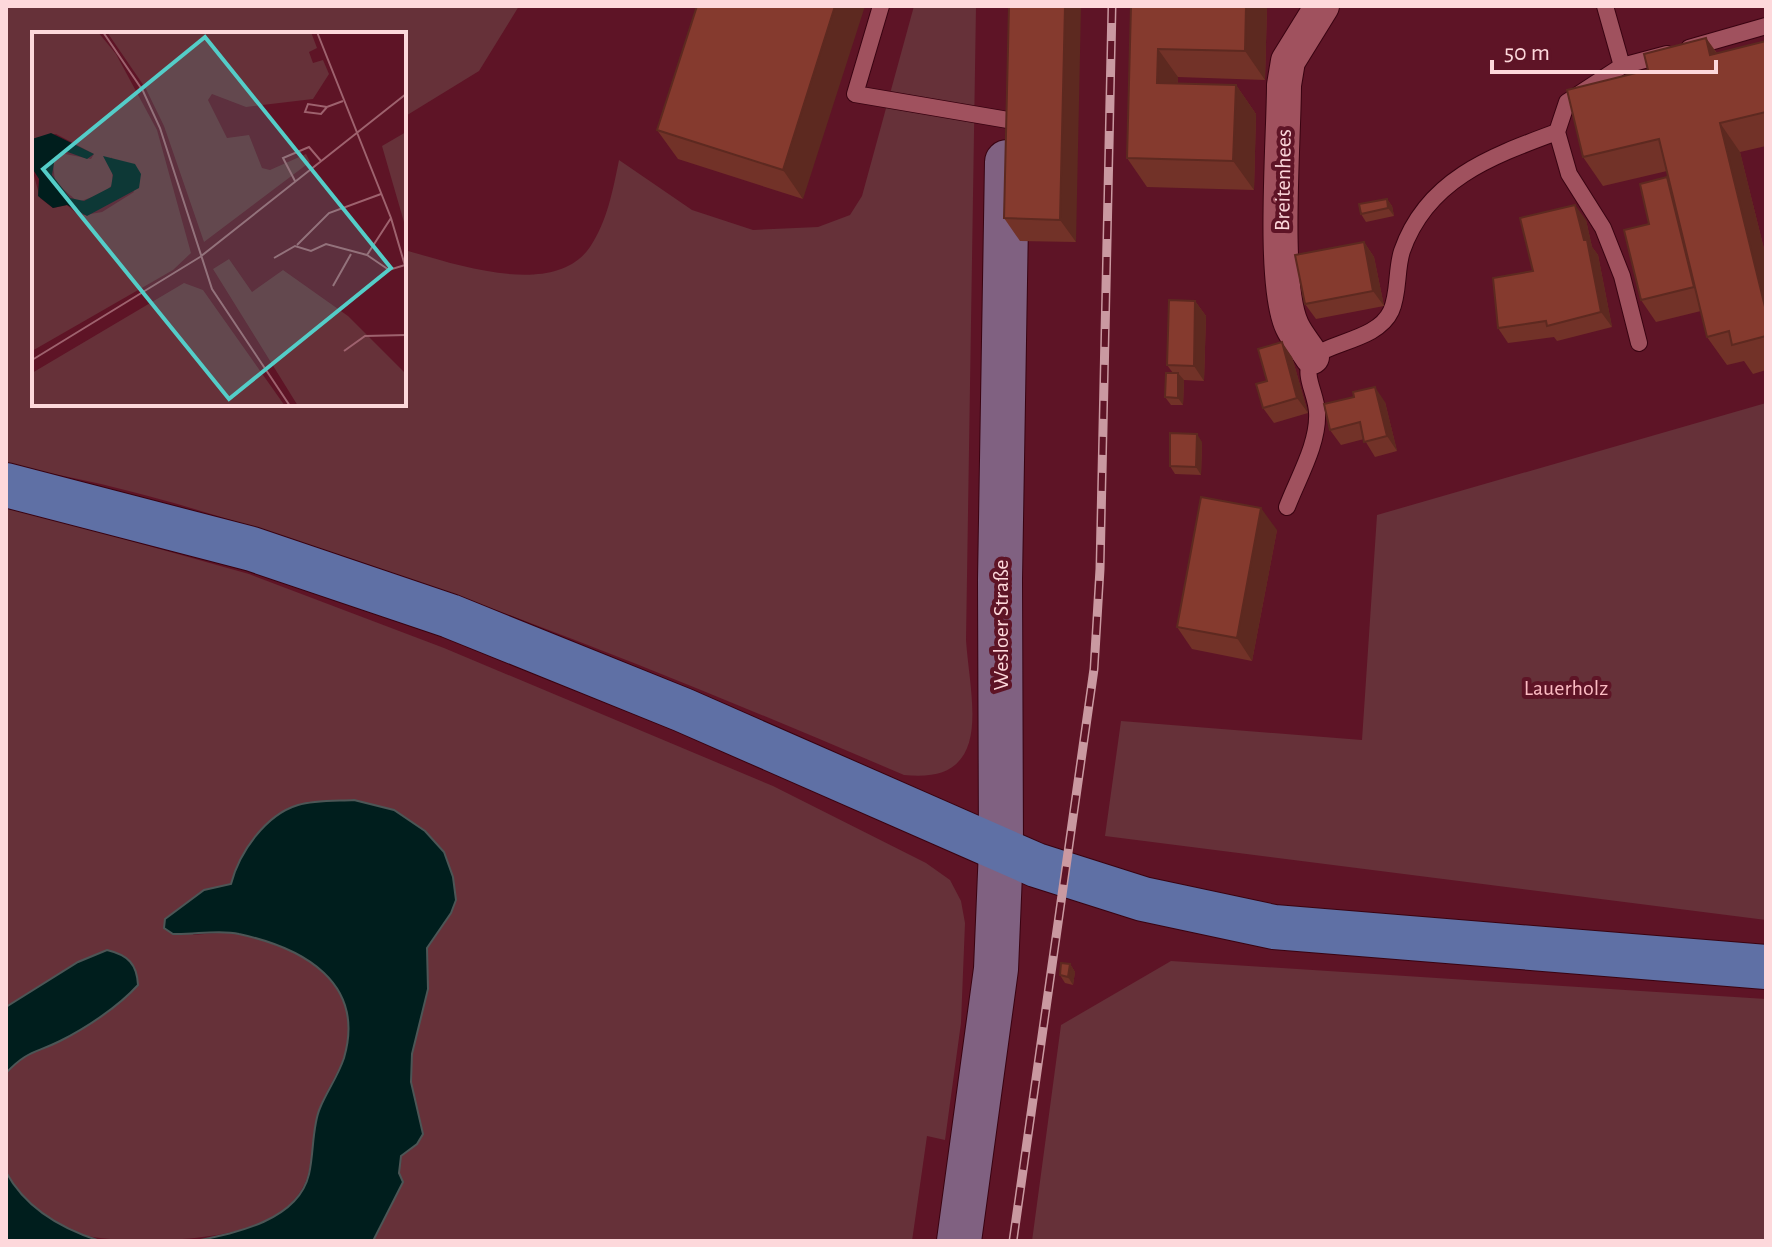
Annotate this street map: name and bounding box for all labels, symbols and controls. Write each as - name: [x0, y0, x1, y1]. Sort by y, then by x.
- scale bar: [1492, 24, 1716, 74]
- inset map: [32, 32, 406, 406]
- text: 50 m: [1504, 41, 1550, 65]
- street label: Breitenhees: [1271, 129, 1295, 231]
- street label: Wesloer Straße: [990, 560, 1012, 690]
- park label: Lauerholz: [1524, 677, 1608, 699]

